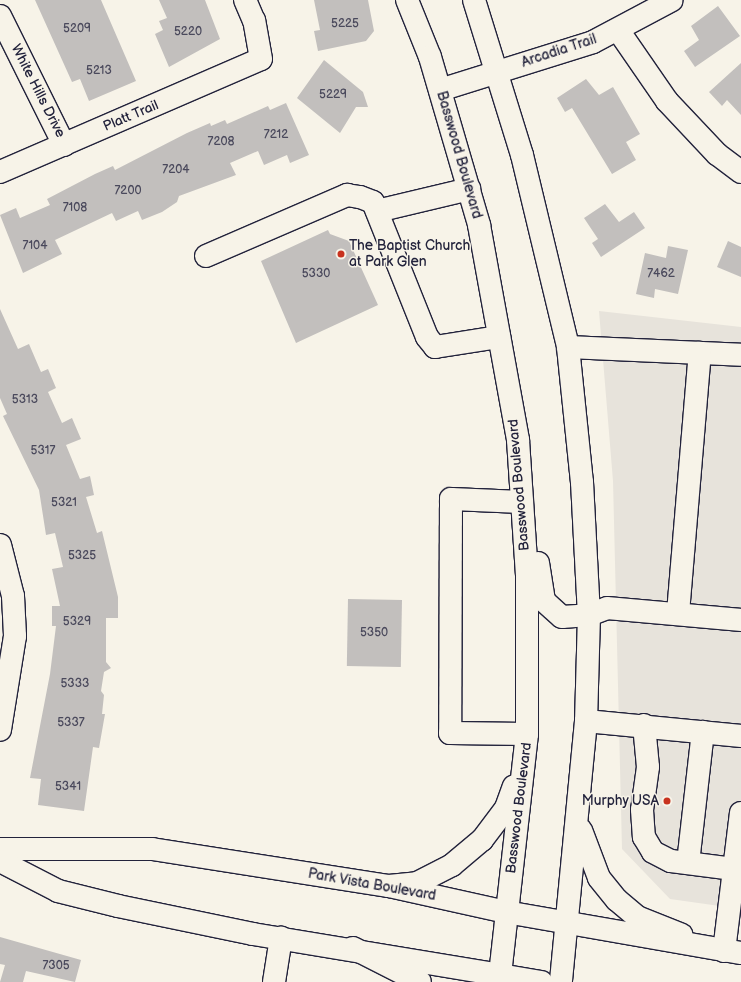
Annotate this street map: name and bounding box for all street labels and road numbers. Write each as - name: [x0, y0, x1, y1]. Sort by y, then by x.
- street label: Arcadia Trail: [519, 31, 599, 71]
- street label: White Hills Drive: [7, 41, 69, 141]
- street label: Basswood Boulevard: [433, 89, 485, 221]
- street label: Platt Trail: [101, 97, 161, 135]
- street label: Basswood Boulevard: [505, 418, 533, 552]
- street label: Basswood Boulevard: [503, 741, 535, 875]
- street label: Park Vista Boulevard: [307, 865, 437, 905]

